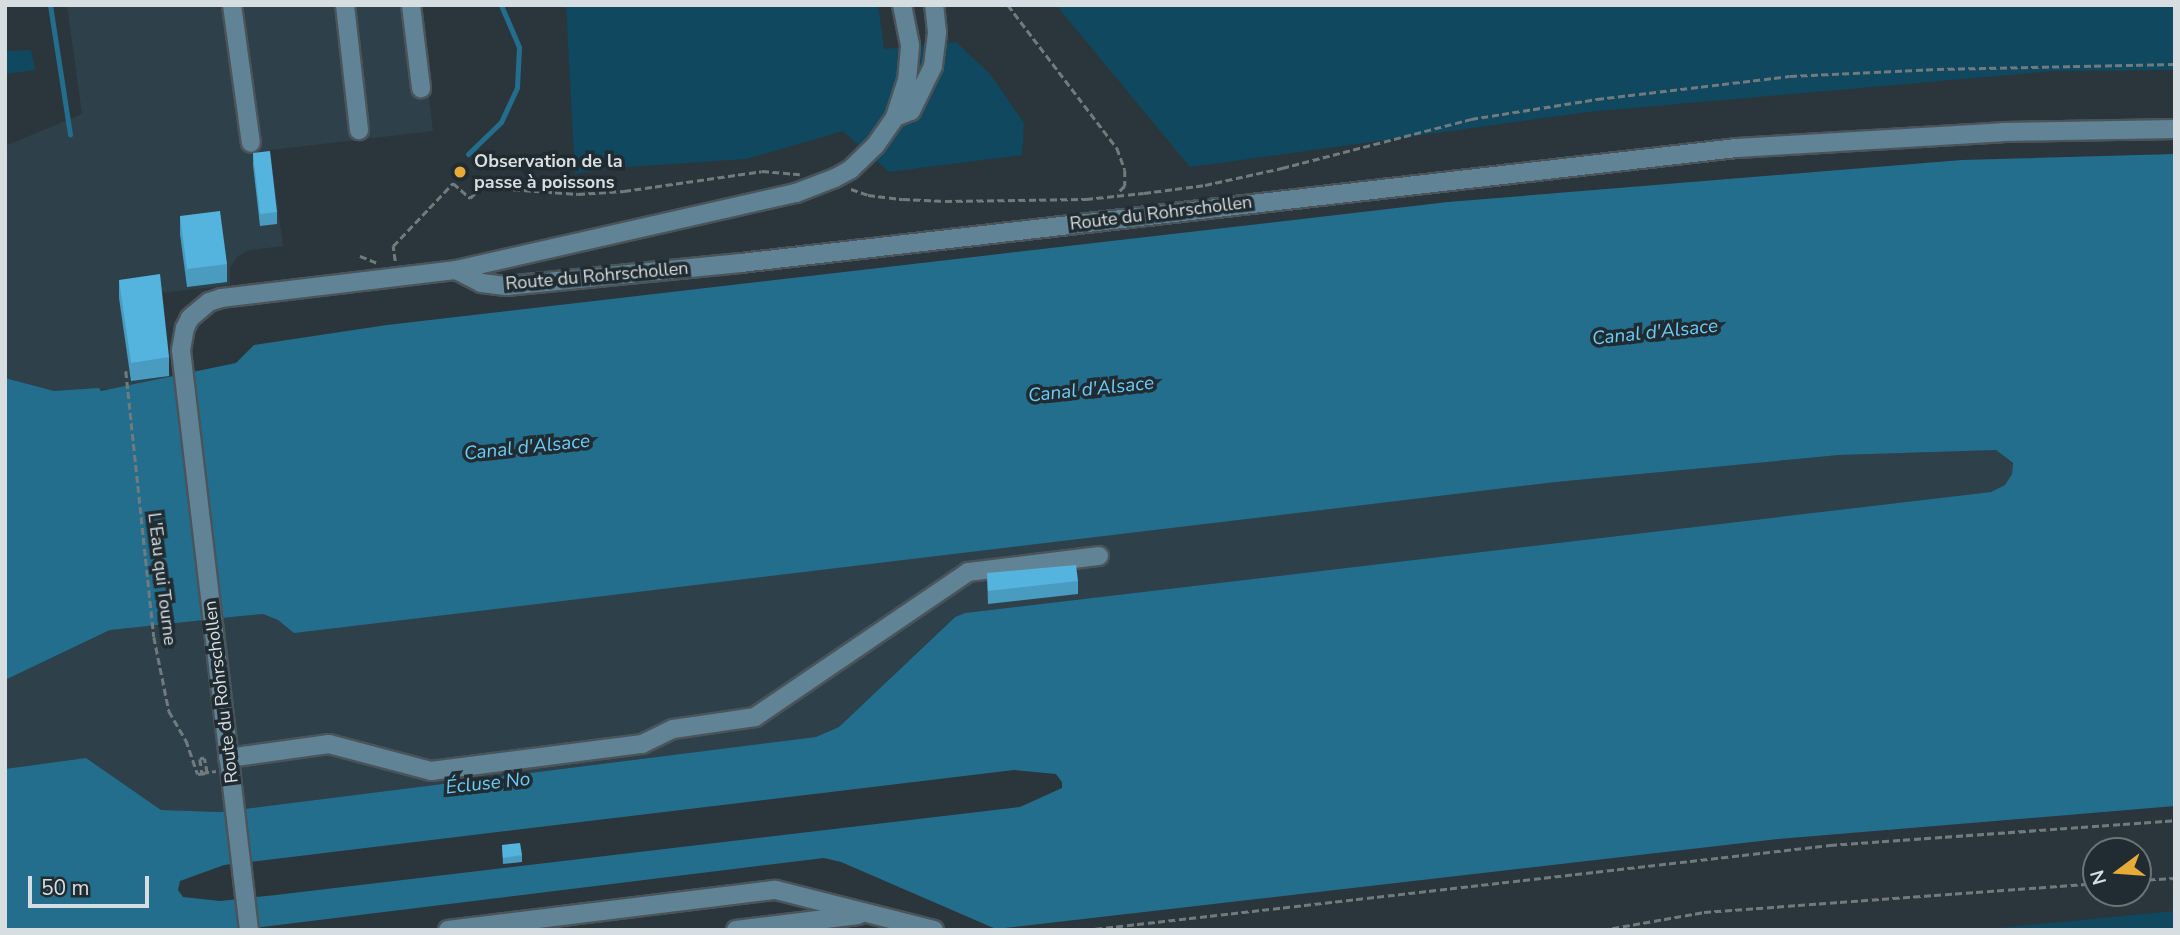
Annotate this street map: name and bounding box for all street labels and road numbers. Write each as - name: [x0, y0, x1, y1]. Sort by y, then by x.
- street label: Route du Rohrschollen: [1069, 191, 1253, 235]
- street label: Route du Rohrschollen: [505, 257, 689, 295]
- street label: L'Eau qui Tourne: [143, 511, 181, 647]
- street label: Route du Rohrschollen: [199, 600, 243, 784]

